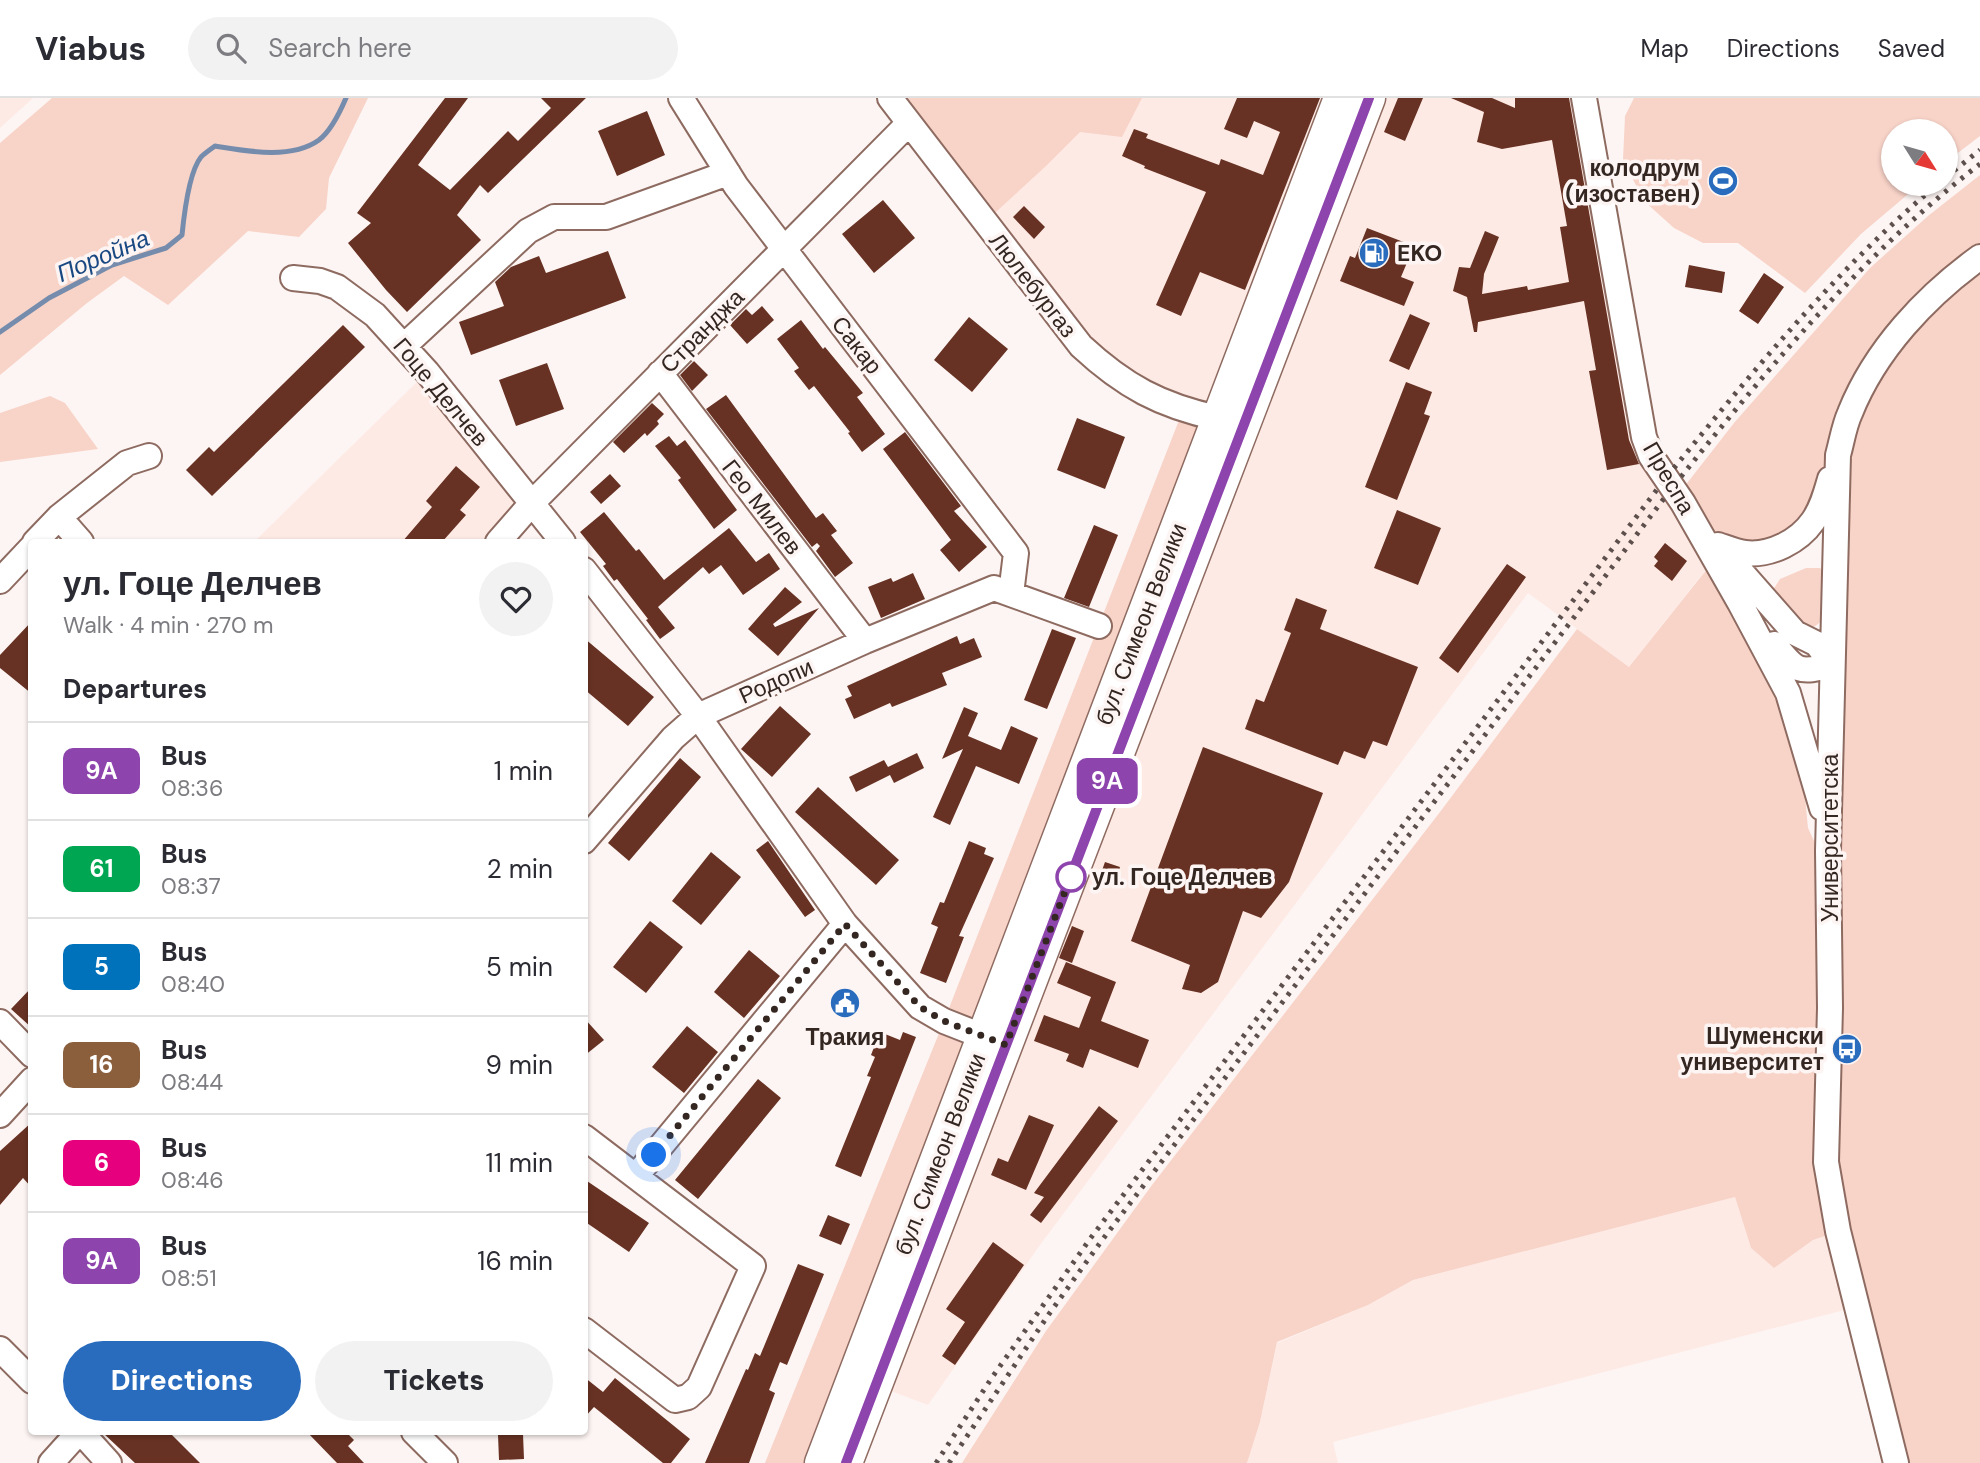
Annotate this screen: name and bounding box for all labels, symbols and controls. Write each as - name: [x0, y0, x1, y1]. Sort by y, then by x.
- search box: [188, 17, 678, 80]
- text: Viabus: [35, 27, 146, 70]
- icon: search: [212, 29, 250, 67]
- text: Search here: [268, 31, 412, 65]
- text: Map: [1641, 33, 1689, 64]
- text: Directions: [1727, 33, 1840, 64]
- text: Saved: [1878, 33, 1945, 64]
- north arrow: [1881, 119, 1958, 196]
- map controls: [1881, 119, 1958, 196]
- place label: колодрум (изоставен): [1565, 153, 1700, 209]
- sports icon: колодрум (изоставен): [1706, 164, 1740, 198]
- water label: Поройна: [52, 222, 154, 289]
- street label: Люлебургаз: [983, 226, 1083, 344]
- fuel station icon: EKO: [1357, 236, 1391, 270]
- place label: EKO: [1397, 238, 1442, 268]
- street label: Странджа: [654, 282, 751, 379]
- street label: Сакар: [825, 310, 889, 380]
- street label: Гоце Делчев: [387, 331, 495, 453]
- street label: Преспа: [1636, 436, 1702, 520]
- street label: Гео Милев: [715, 453, 809, 561]
- street label: бул. Симеон Велики: [1089, 519, 1193, 729]
- text: ул. Гоце Делчев: [63, 562, 322, 605]
- button: heart: [479, 562, 553, 636]
- text: Walk · 4 min · 270 m: [63, 610, 273, 640]
- street label: Родопи: [734, 651, 818, 711]
- text: Departures: [63, 672, 207, 706]
- text: Bus: [161, 739, 207, 773]
- text: 1 min: [494, 754, 553, 788]
- street label: Университетска: [1815, 754, 1845, 922]
- text: 9А: [85, 755, 118, 786]
- line badge: 9А: [1076, 758, 1138, 804]
- text: 9А: [1091, 765, 1123, 796]
- text: 08:36: [161, 773, 223, 803]
- text: Bus: [161, 837, 207, 871]
- text: 2 min: [487, 852, 553, 886]
- text: 61: [90, 853, 113, 884]
- marker: ул. Гоце Делчев: [1056, 862, 1086, 892]
- place label: ул. Гоце Делчев: [1092, 862, 1272, 892]
- text: 08:37: [161, 871, 221, 901]
- text: Bus: [161, 935, 207, 969]
- text: 5 min: [486, 950, 553, 984]
- text: 5: [94, 951, 109, 982]
- text: 08:40: [161, 969, 225, 999]
- public building icon: Тракия: [828, 986, 862, 1020]
- place label: Шуменски университет: [1681, 1021, 1824, 1077]
- place label: Тракия: [805, 1022, 885, 1052]
- bus stop icon: Шуменски университет: [1830, 1032, 1864, 1066]
- text: Bus: [161, 1033, 207, 1067]
- text: 9 min: [485, 1048, 553, 1082]
- text: 16: [90, 1049, 113, 1080]
- street label: бул. Симеон Велики: [888, 1049, 992, 1259]
- text: 08:44: [161, 1067, 223, 1097]
- text: Bus: [161, 1131, 207, 1165]
- your location: [636, 1137, 671, 1172]
- text: 11 min: [486, 1146, 553, 1180]
- text: 6: [94, 1147, 109, 1178]
- text: 08:46: [161, 1165, 224, 1195]
- text: Bus: [161, 1229, 207, 1263]
- text: 16 min: [477, 1244, 553, 1278]
- text: 9А: [85, 1245, 118, 1276]
- text: 08:51: [161, 1263, 217, 1293]
- button: Directions: [63, 1341, 301, 1421]
- button: Tickets: [315, 1341, 553, 1421]

